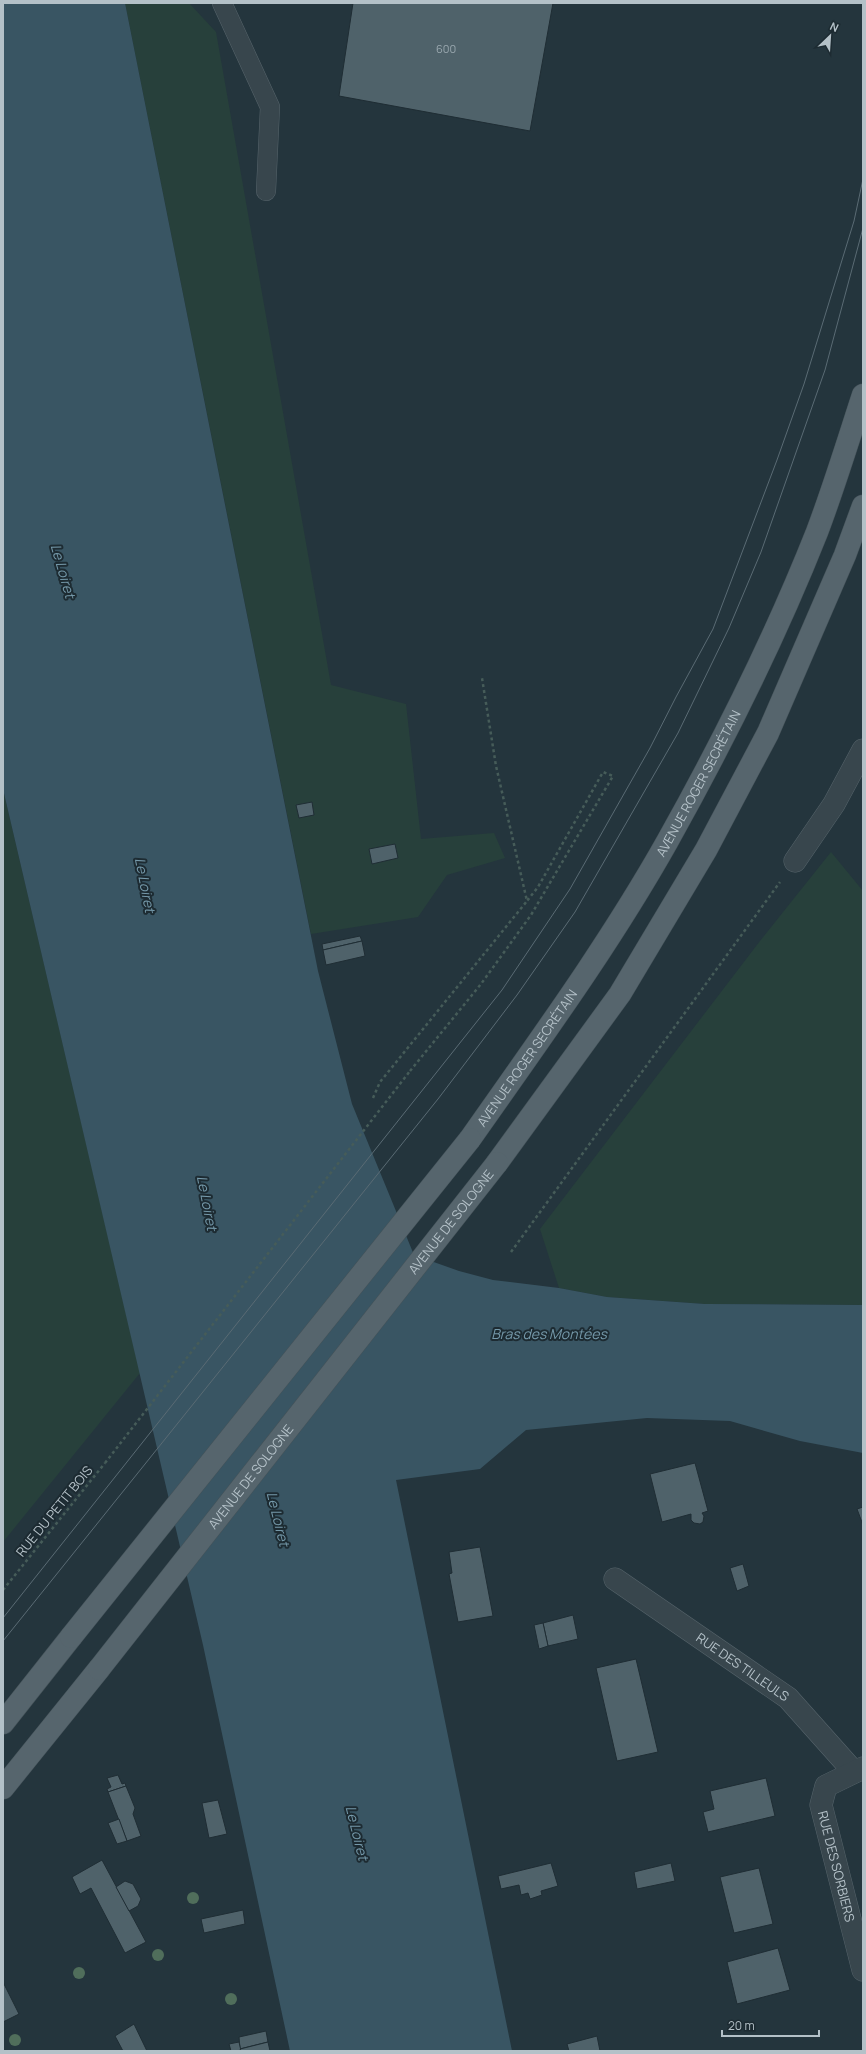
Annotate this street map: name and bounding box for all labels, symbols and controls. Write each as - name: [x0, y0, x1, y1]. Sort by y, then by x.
- north arrow: [810, 16, 850, 56]
- text: N: [828, 18, 841, 35]
- house number: 600: [436, 41, 456, 56]
- water label: Le Loiret: [47, 542, 81, 602]
- street label: AVENUE ROGER SECRÉTAIN: [652, 707, 745, 860]
- water label: Le Loiret: [131, 856, 160, 915]
- street label: AVENUE ROGER SECRÉTAIN: [473, 986, 581, 1130]
- street label: AVENUE DE SOLOGNE: [404, 1166, 497, 1278]
- water label: Le Loiret: [193, 1174, 222, 1233]
- water label: Bras des Montées: [491, 1324, 608, 1343]
- street label: AVENUE DE SOLOGNE: [204, 1420, 297, 1532]
- street label: RUE DU PETIT BOIS: [12, 1462, 96, 1560]
- water label: Le Loiret: [263, 1490, 295, 1549]
- street label: RUE DES TILLEULS: [693, 1629, 793, 1705]
- water label: Le Loiret: [342, 1804, 374, 1863]
- street label: RUE DES SORBIERS: [814, 1809, 859, 1924]
- scale bar: [722, 2012, 819, 2038]
- text: 20 m: [728, 2017, 755, 2034]

